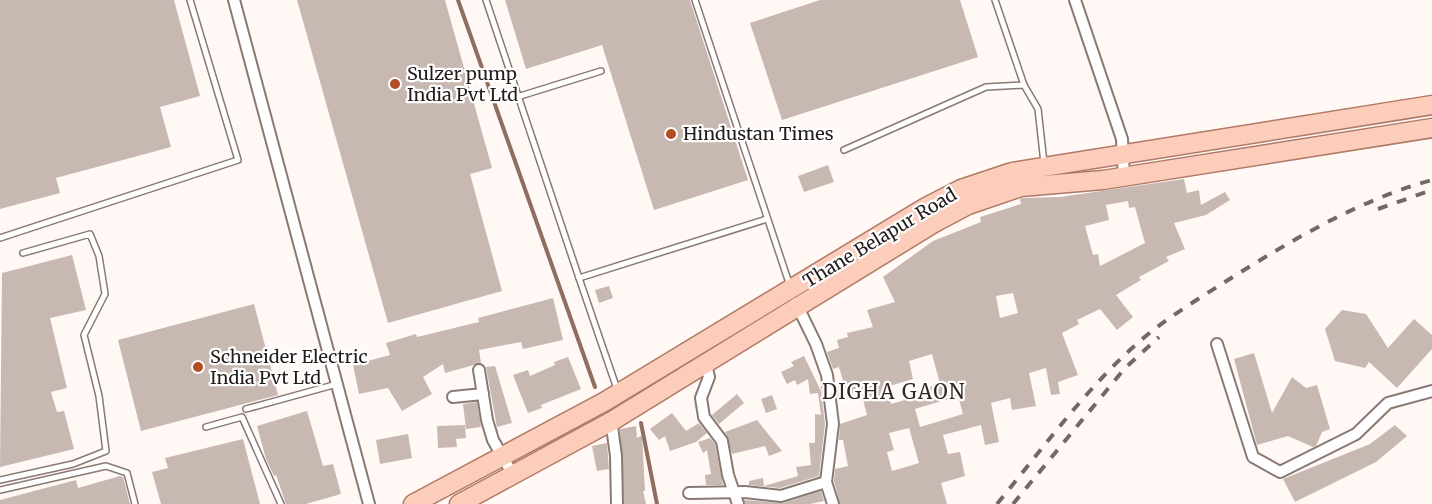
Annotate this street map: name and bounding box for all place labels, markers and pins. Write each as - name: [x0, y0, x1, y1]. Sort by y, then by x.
- place label: Sulzer pump India Pvt Ltd: [407, 62, 518, 106]
- marker: Sulzer pump India Pvt Ltd: [388, 77, 402, 91]
- place label: Hindustan Times: [683, 122, 834, 145]
- marker: Hindustan Times: [664, 127, 678, 141]
- place label: Schneider Electric India Pvt Ltd: [210, 345, 367, 389]
- marker: Schneider Electric India Pvt Ltd: [191, 360, 205, 374]

